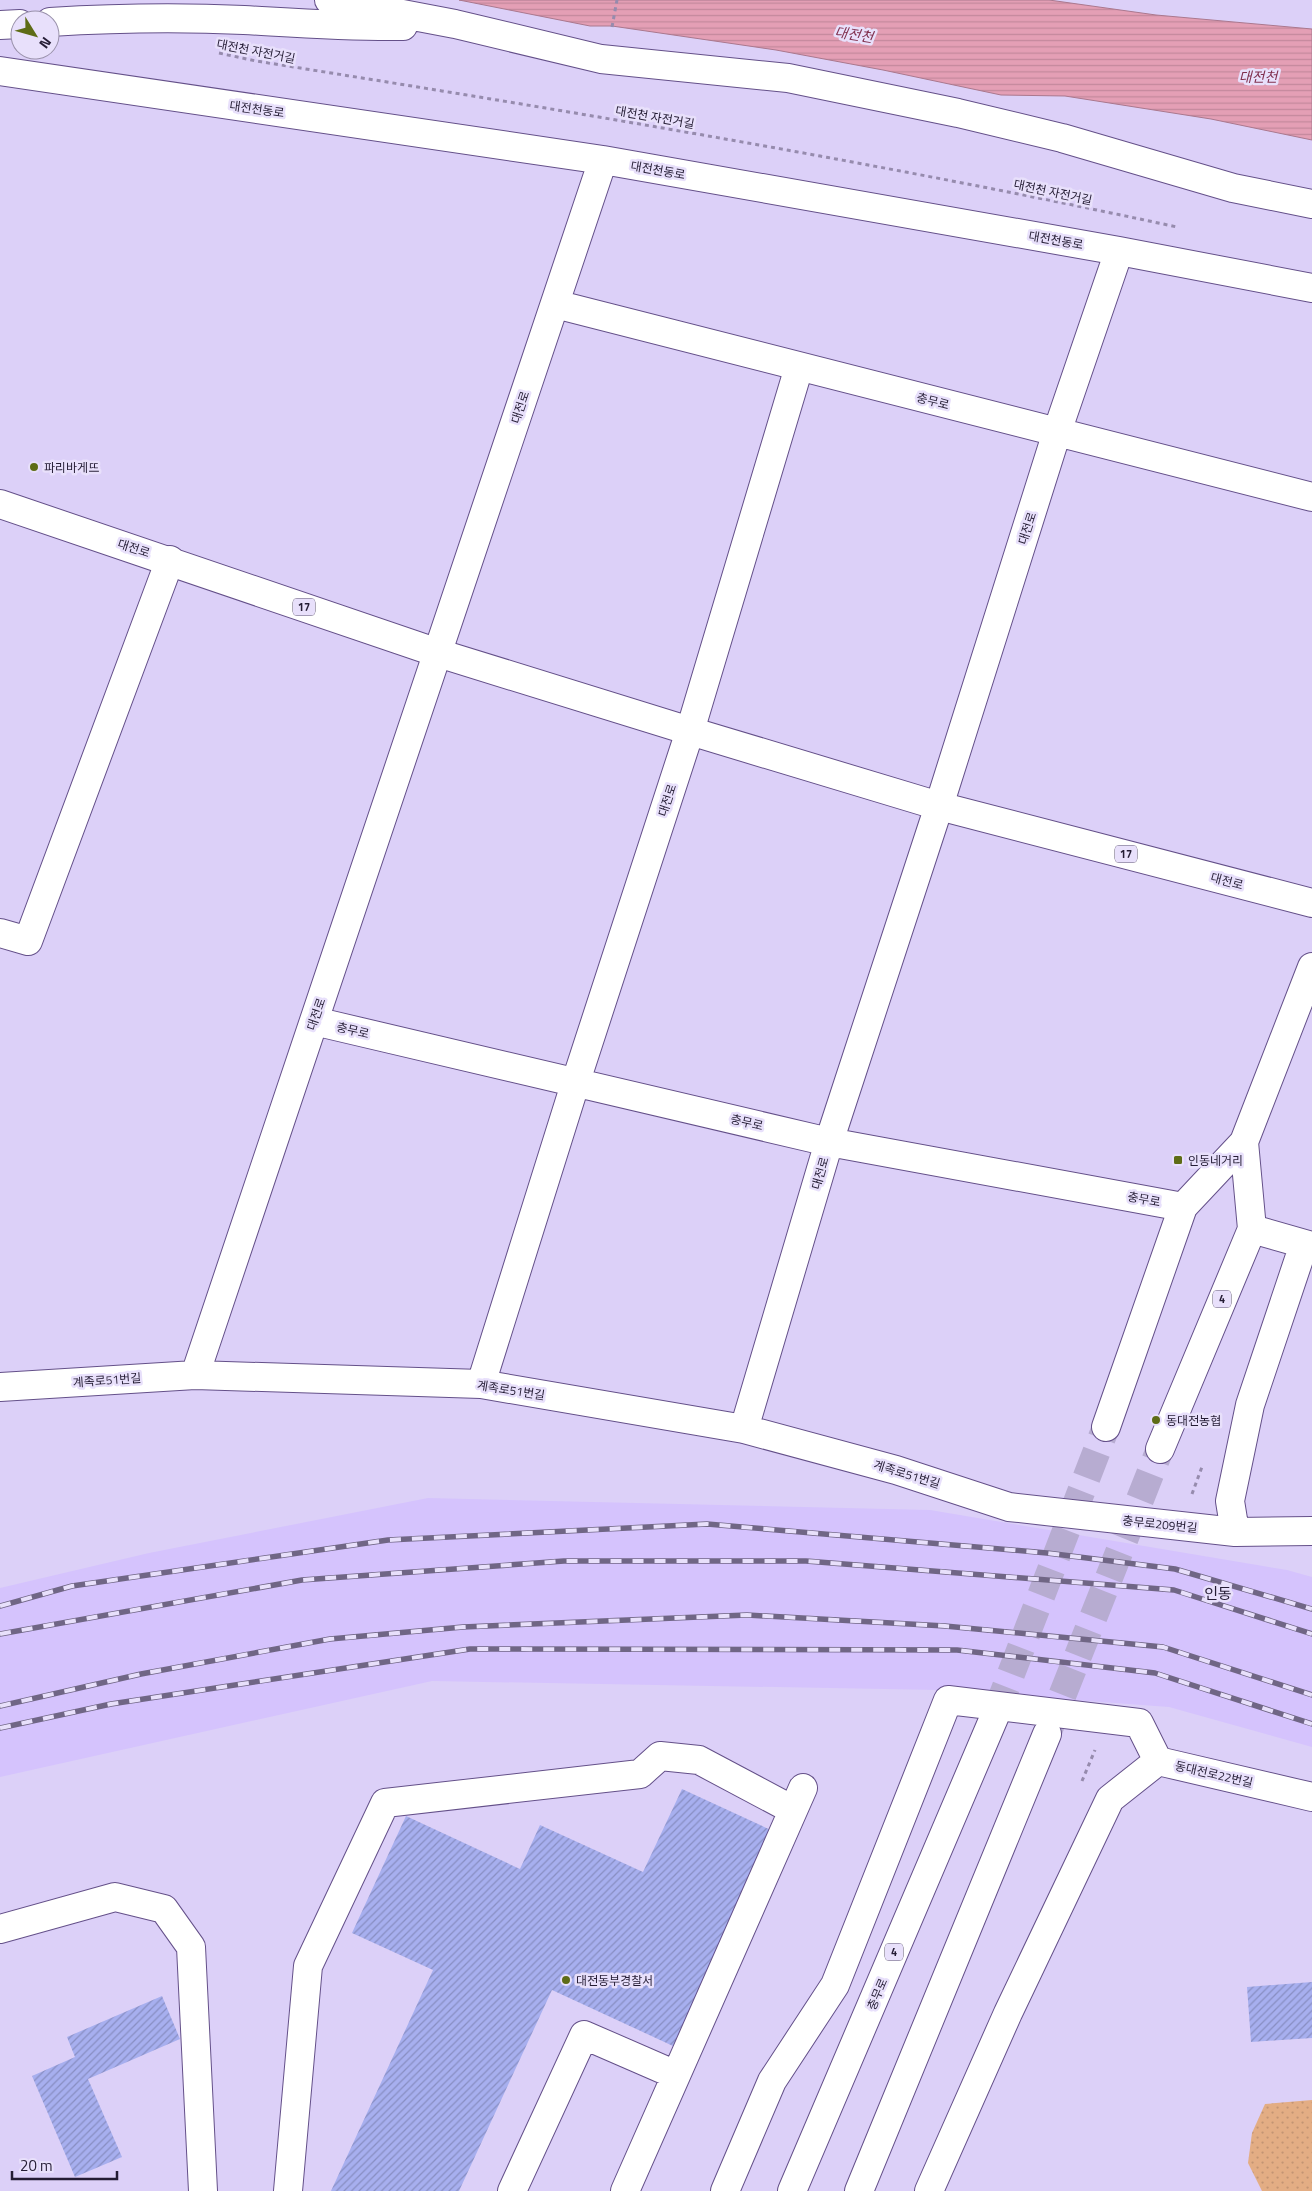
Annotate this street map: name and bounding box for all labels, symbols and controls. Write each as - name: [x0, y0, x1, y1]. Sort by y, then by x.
- north arrow: [10, 10, 60, 60]
- water label: 대전천: [833, 21, 876, 48]
- text: N: [34, 33, 57, 53]
- street label: 대전천 자전거길: [215, 34, 297, 68]
- water label: 대전천: [1239, 66, 1278, 87]
- street label: 대전천동로: [228, 96, 286, 122]
- street label: 대전천 자전거길: [614, 101, 696, 133]
- street label: 대전천동로: [629, 156, 687, 184]
- street label: 대전천 자전거길: [1012, 174, 1094, 210]
- street label: 대전천동로: [1027, 226, 1085, 254]
- street label: 대전로: [506, 388, 534, 426]
- street label: 충무로: [915, 388, 951, 414]
- place label: 파리바게뜨: [44, 458, 99, 477]
- marker: 파리바게뜨: [28, 461, 40, 473]
- street label: 대전로: [1013, 509, 1041, 547]
- street label: 대전로: [115, 534, 153, 562]
- road number: 17: [293, 598, 315, 616]
- street label: 대전로: [653, 781, 681, 819]
- road number: 17: [1115, 846, 1137, 862]
- street label: 대전로: [1209, 868, 1245, 894]
- street label: 대전로: [302, 995, 330, 1033]
- street label: 충무로: [335, 1017, 371, 1043]
- street label: 충무로: [729, 1109, 765, 1135]
- place label: 인동네거리: [1188, 1151, 1243, 1170]
- street label: 대전로: [806, 1154, 834, 1192]
- marker: 인동네거리: [1172, 1154, 1184, 1166]
- street label: 충무로: [1126, 1187, 1162, 1211]
- road number: 4: [1213, 1290, 1231, 1308]
- street label: 계족로51번길: [72, 1368, 142, 1392]
- street label: 계족로51번길: [476, 1375, 546, 1405]
- place label: 동대전농협: [1166, 1411, 1221, 1430]
- marker: 동대전농협: [1150, 1414, 1162, 1426]
- street label: 계족로51번길: [871, 1455, 943, 1493]
- street label: 충무로209번길: [1122, 1511, 1198, 1537]
- district label: 인동: [1204, 1582, 1232, 1605]
- street label: 동대전로22번길: [1173, 1756, 1255, 1792]
- road number: 4: [885, 1944, 903, 1960]
- place label: 대전동부경찰서: [576, 1971, 653, 1990]
- marker: 대전동부경찰서: [560, 1974, 572, 1986]
- street label: 충무로: [862, 1975, 892, 2013]
- scale bar: [12, 2148, 118, 2180]
- text: 20 m: [20, 2154, 53, 2177]

